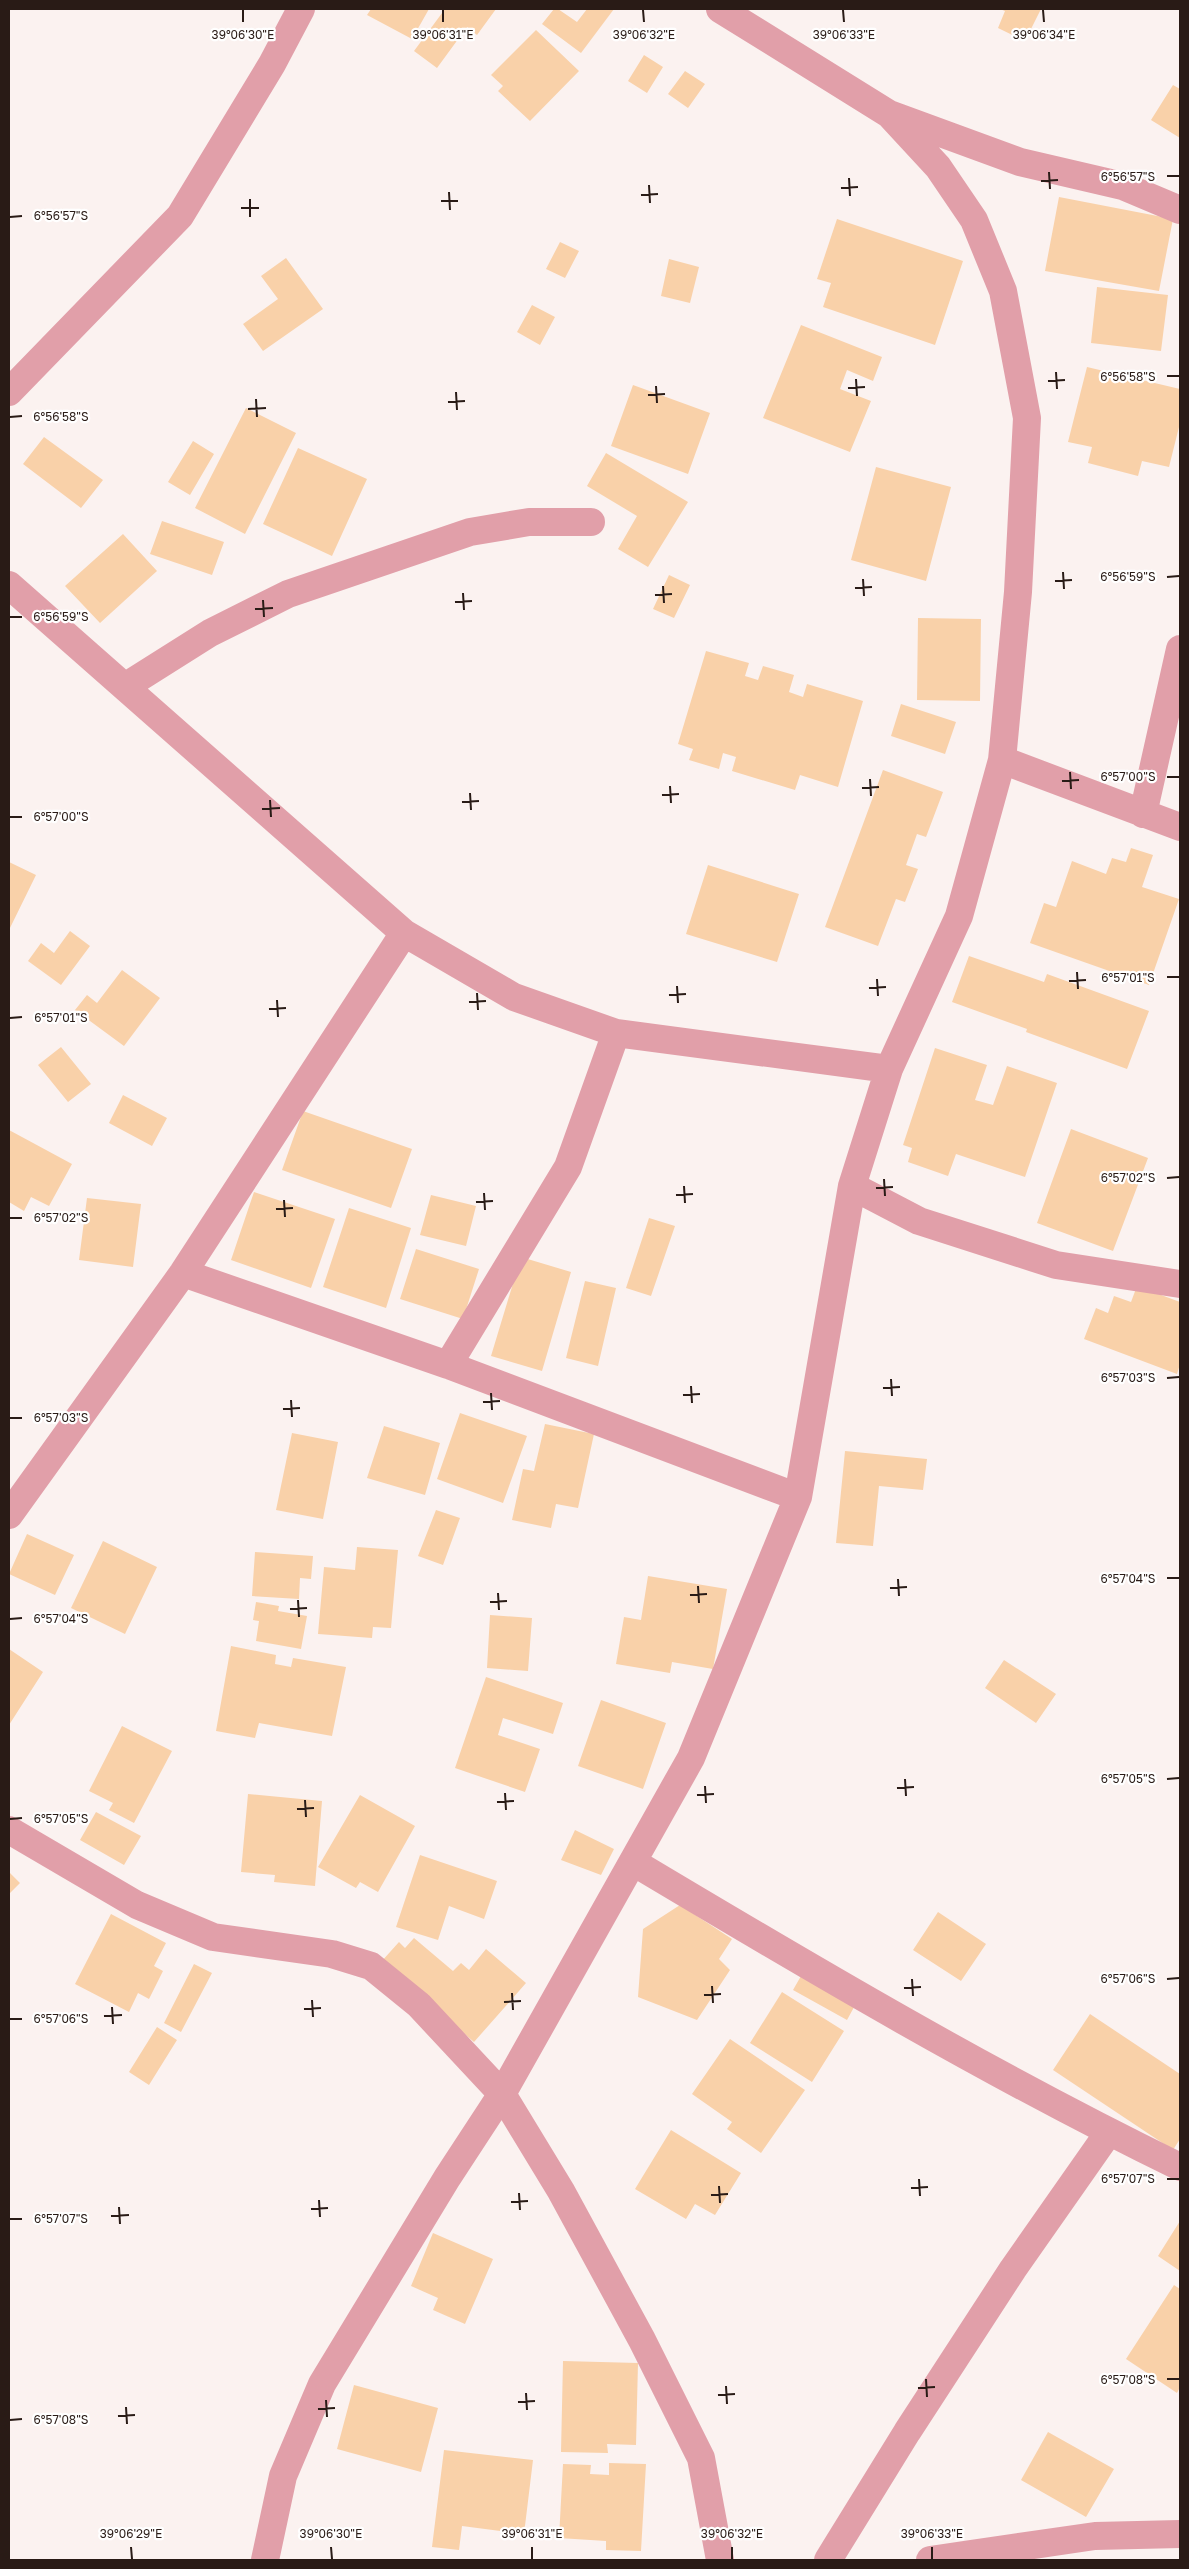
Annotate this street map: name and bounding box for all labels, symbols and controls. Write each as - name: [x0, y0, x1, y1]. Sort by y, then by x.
- text: 39°06'30"E: [212, 27, 274, 42]
- text: 39°06'31"E: [412, 27, 474, 42]
- text: 39°06'32"E: [613, 27, 675, 42]
- text: 39°06'33"E: [813, 27, 875, 42]
- text: 39°06'34"E: [1013, 27, 1075, 42]
- text: 6°56'57"S: [1101, 169, 1156, 184]
- text: 6°56'57"S: [34, 208, 89, 223]
- text: 6°56'58"S: [1100, 369, 1156, 384]
- text: 6°56'58"S: [33, 409, 89, 424]
- text: 6°56'59"S: [1100, 569, 1156, 584]
- text: 6°56'59"S: [33, 609, 89, 624]
- text: 6°57'00"S: [1100, 769, 1156, 784]
- text: 6°57'00"S: [33, 809, 89, 824]
- text: 6°57'01"S: [1101, 970, 1155, 985]
- text: 6°57'01"S: [34, 1010, 88, 1025]
- text: 6°57'02"S: [1101, 1170, 1156, 1185]
- text: 6°57'02"S: [34, 1210, 89, 1225]
- text: 6°57'03"S: [1101, 1370, 1156, 1385]
- text: 6°57'03"S: [34, 1410, 89, 1425]
- text: 6°57'04"S: [1100, 1571, 1156, 1586]
- text: 6°57'04"S: [33, 1611, 89, 1626]
- text: 6°57'05"S: [1101, 1771, 1156, 1786]
- text: 6°57'05"S: [34, 1811, 89, 1826]
- text: 6°57'06"S: [1101, 1971, 1156, 1986]
- text: 6°57'06"S: [34, 2011, 89, 2026]
- text: 6°57'07"S: [1101, 2171, 1155, 2186]
- text: 6°57'07"S: [34, 2211, 88, 2226]
- text: 6°57'08"S: [1100, 2372, 1156, 2387]
- text: 6°57'08"S: [33, 2412, 89, 2427]
- text: 39°06'29"E: [100, 2526, 162, 2541]
- text: 39°06'30"E: [300, 2526, 362, 2541]
- text: 39°06'31"E: [501, 2526, 563, 2541]
- text: 39°06'32"E: [701, 2526, 763, 2541]
- text: 39°06'33"E: [901, 2526, 963, 2541]

